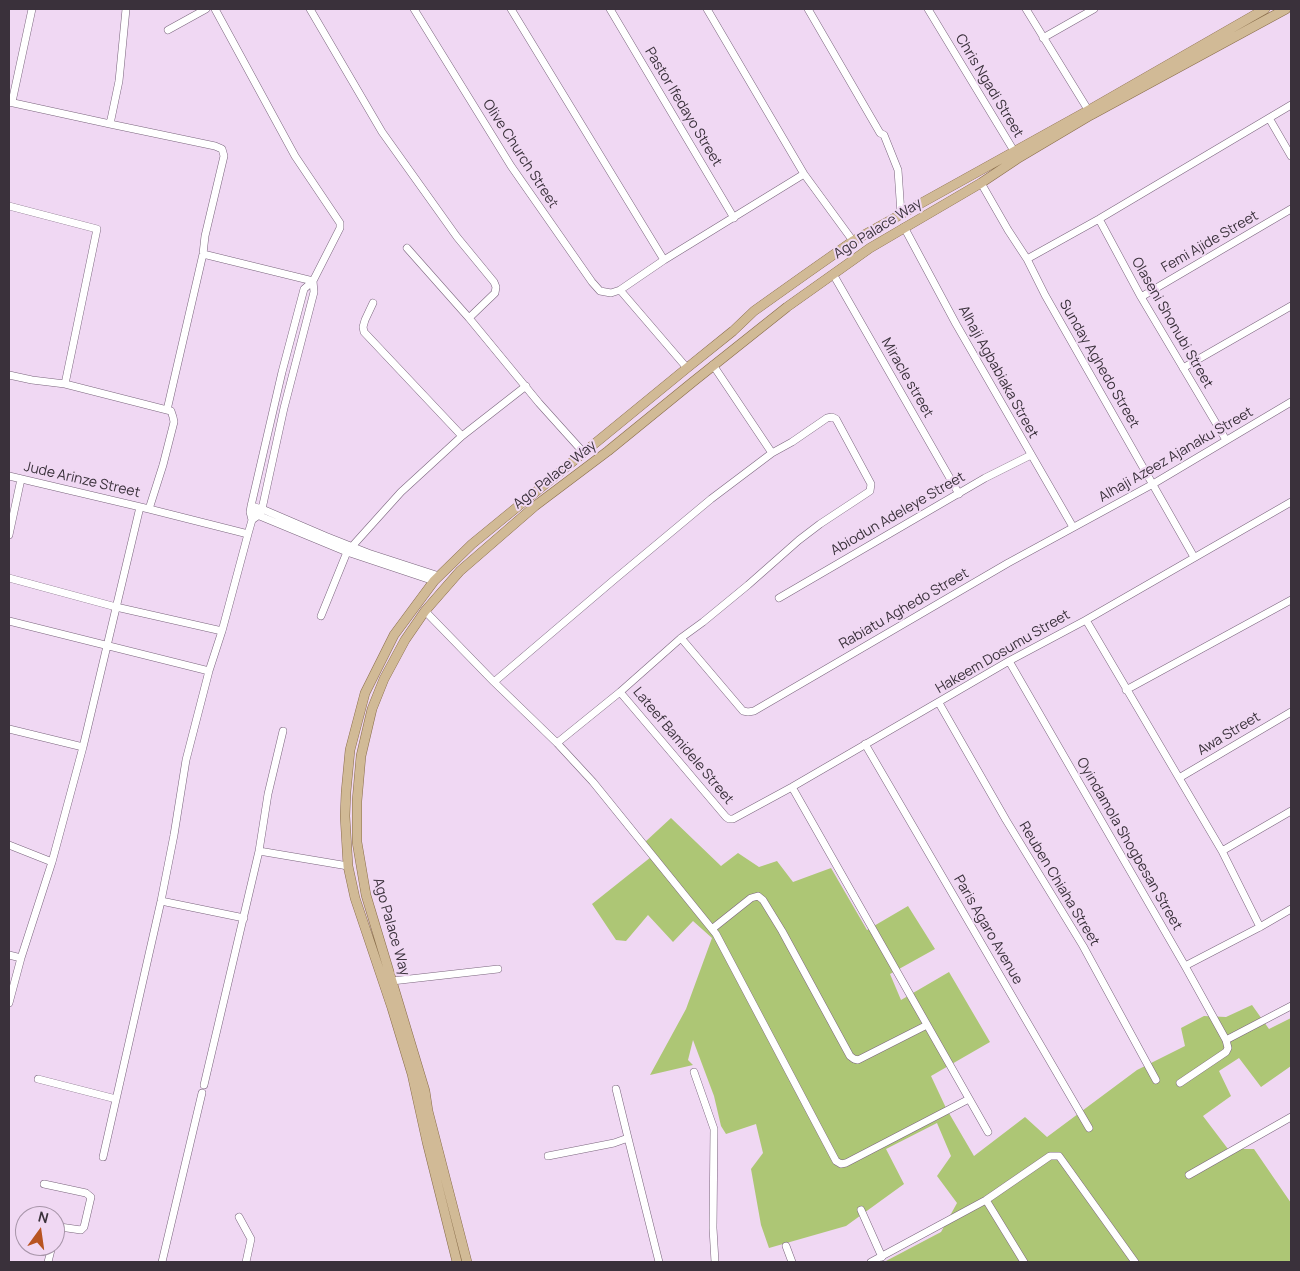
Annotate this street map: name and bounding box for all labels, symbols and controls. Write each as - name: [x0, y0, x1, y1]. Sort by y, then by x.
- street label: Chris Ngadi Street: [951, 31, 1027, 141]
- street label: Pastor Ifedayo Street: [641, 44, 725, 170]
- street label: Olive Church Street: [479, 97, 561, 211]
- street label: Ago Palace Way: [831, 195, 925, 263]
- street label: Femi Ajide Street: [1159, 208, 1261, 276]
- street label: Olaseni Shonubi Street: [1128, 255, 1216, 391]
- street label: Sunday Aghedo Street: [1055, 297, 1143, 431]
- street label: Alhaji Agbabiaka Street: [955, 303, 1041, 441]
- street label: Miracle street: [877, 335, 937, 421]
- street label: Alhaji Azeez Ajanaku Street: [1096, 404, 1256, 506]
- street label: Ago Palace Way: [510, 437, 600, 513]
- street label: Jude Arinze Street: [22, 458, 142, 502]
- street label: Abiodun Adeleye Street: [828, 469, 968, 559]
- street label: Rabiatu Aghedo Street: [836, 565, 972, 653]
- street label: Hakeem Dosumu Street: [933, 607, 1073, 697]
- street label: Lateef Bamidele Street: [629, 684, 737, 808]
- street label: Awa Street: [1195, 709, 1263, 759]
- street label: Oyindamola Shogbesan Street: [1073, 755, 1185, 933]
- street label: Reuben Chiaha Street: [1015, 819, 1103, 949]
- street label: Paris Agaro Avenue: [950, 872, 1026, 988]
- street label: Ago Palace Way: [369, 876, 413, 978]
- north arrow: [15, 1206, 65, 1256]
- text: N: [36, 1206, 51, 1227]

